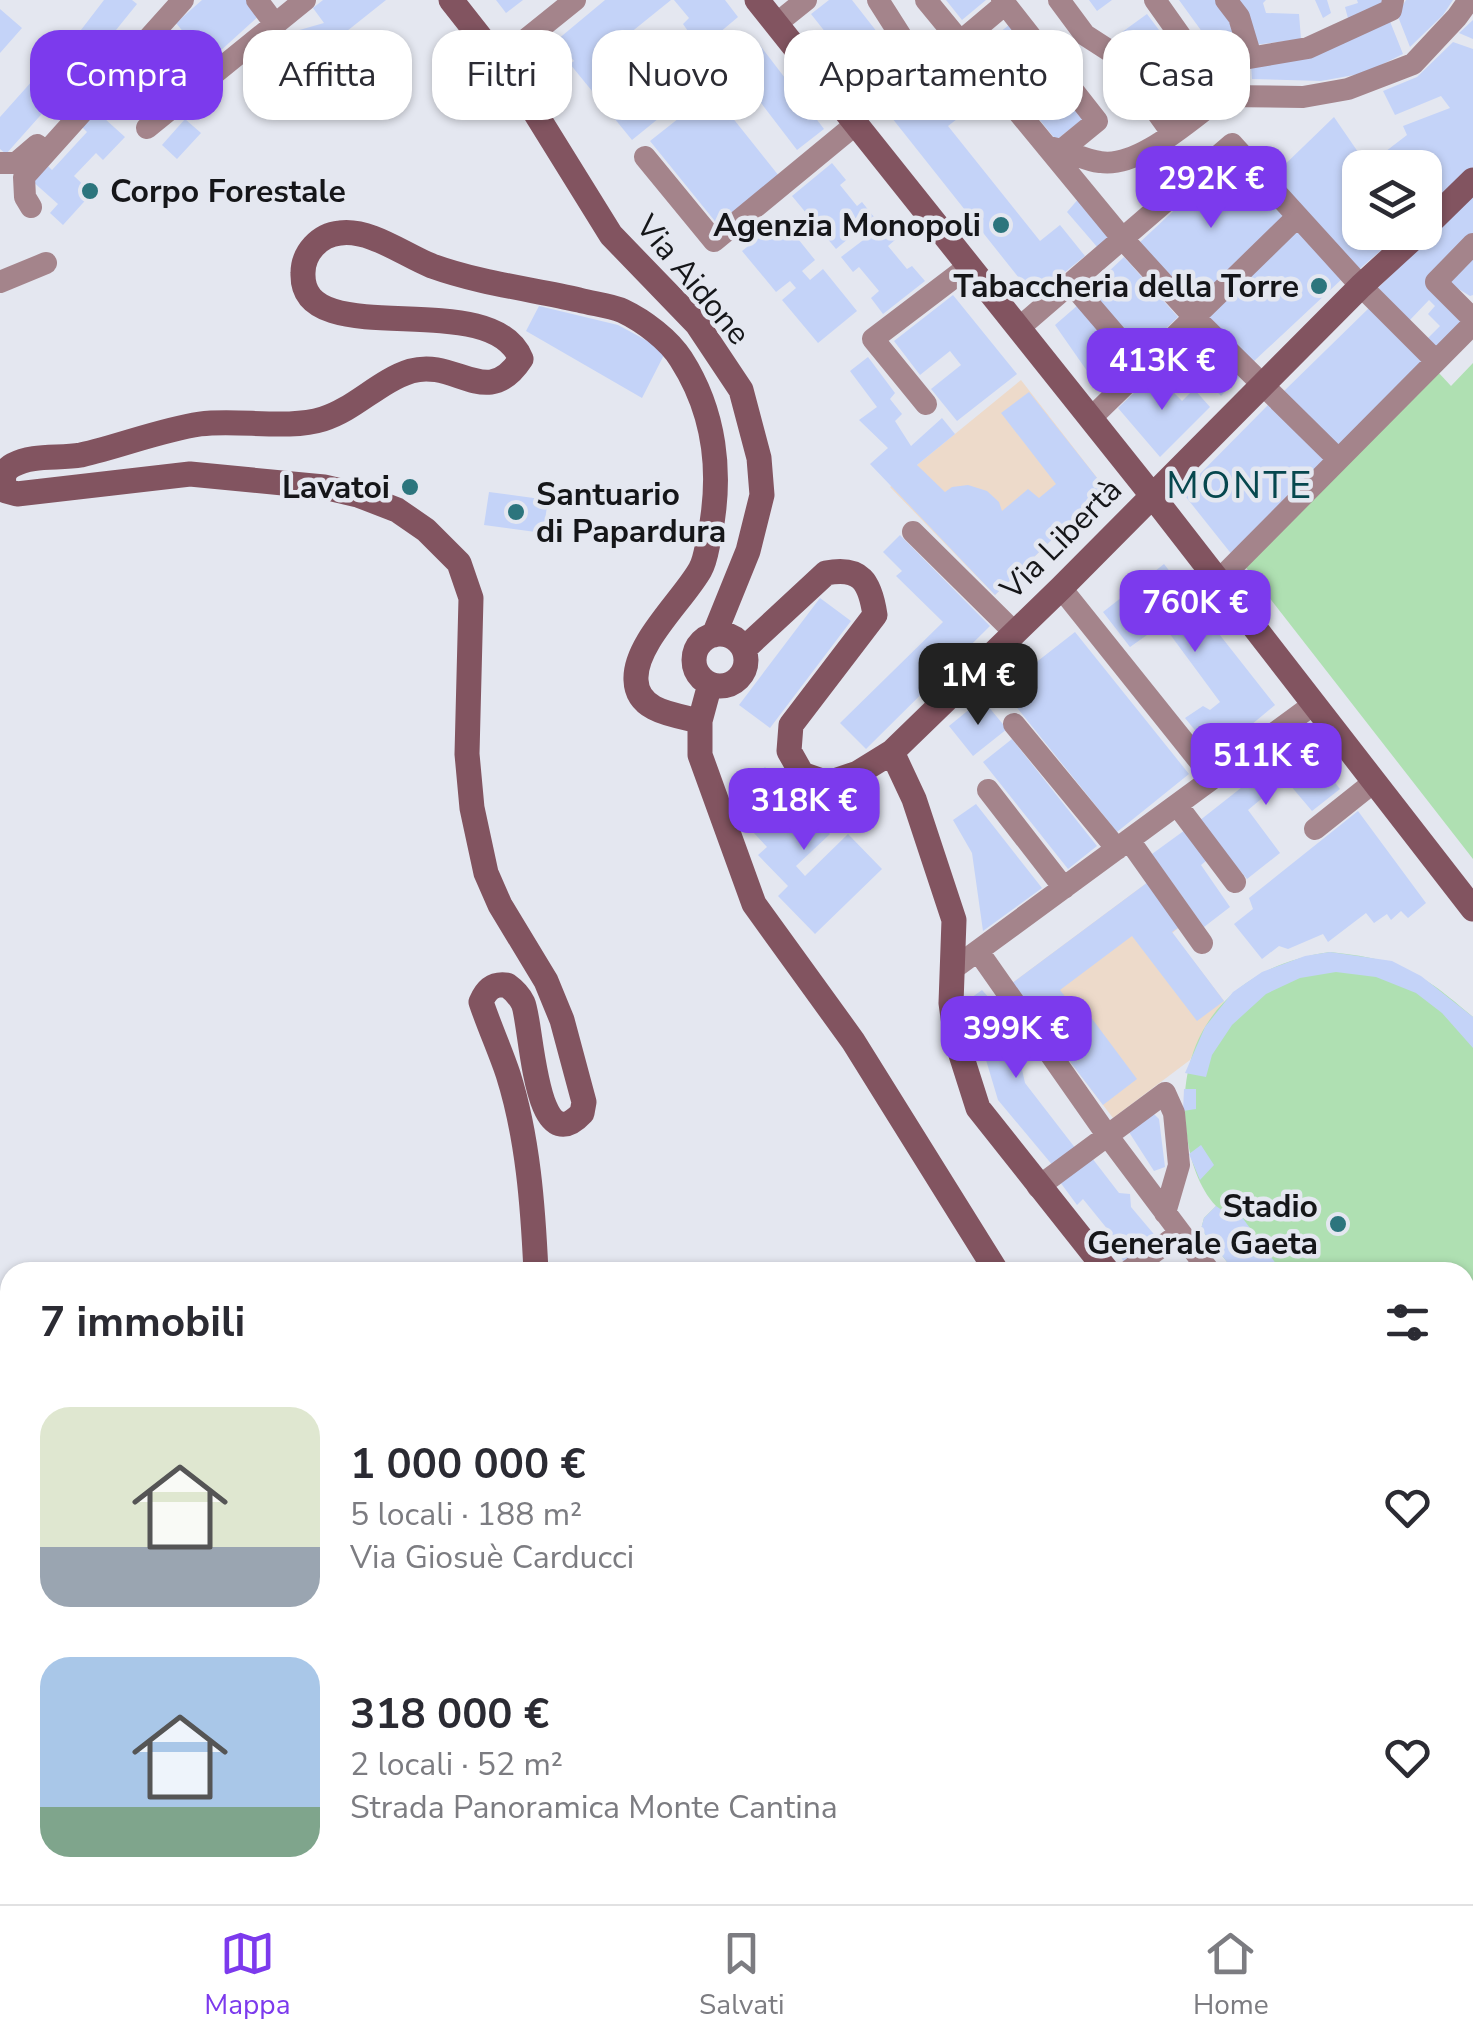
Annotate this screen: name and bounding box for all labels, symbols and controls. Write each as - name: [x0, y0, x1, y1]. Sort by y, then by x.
- chip: Compra: [30, 30, 223, 120]
- chip: Affitta: [243, 30, 412, 120]
- chip: Filtri: [432, 30, 572, 120]
- chip: Nuovo: [592, 30, 764, 120]
- chip: Appartamento: [784, 30, 1083, 120]
- chip: Casa: [1103, 30, 1250, 120]
- pin: 292K €: [1130, 146, 1292, 231]
- map controls: [1342, 150, 1442, 250]
- button: layers: [1342, 150, 1442, 250]
- text: 292K €: [1158, 157, 1264, 200]
- place label: Corpo Forestale: [110, 170, 346, 213]
- marker: Corpo Forestale: [79, 180, 101, 202]
- place label: Agenzia Monopoli: [713, 204, 981, 247]
- street label: Via Aidone: [625, 205, 760, 354]
- marker: Agenzia Monopoli: [990, 214, 1012, 236]
- place label: Tabaccheria della Torre: [954, 265, 1299, 308]
- marker: Tabaccheria della Torre: [1308, 275, 1330, 297]
- pin: 413K €: [1081, 328, 1243, 413]
- text: 413K €: [1109, 339, 1215, 382]
- district label: MONTE: [1166, 460, 1314, 511]
- place label: Lavatoi: [282, 466, 390, 509]
- street label: Via Libertà: [990, 469, 1131, 610]
- place label: Santuario di Papardura: [536, 473, 726, 553]
- marker: Lavatoi: [399, 476, 421, 498]
- marker: Santuario di Papardura: [505, 501, 527, 523]
- pin: 760K €: [1114, 570, 1276, 655]
- text: 760K €: [1142, 581, 1248, 624]
- pin: 1M €: [919, 643, 1037, 728]
- text: 1M €: [941, 654, 1015, 697]
- pin: 511K €: [1185, 723, 1347, 808]
- text: 511K €: [1213, 734, 1319, 777]
- pin: 318K €: [723, 768, 885, 853]
- text: 318K €: [751, 779, 857, 822]
- pin: 399K €: [935, 996, 1097, 1081]
- text: 399K €: [963, 1007, 1069, 1050]
- place label: Stadio Generale Gaeta: [1087, 1185, 1318, 1265]
- marker: Stadio Generale Gaeta: [1327, 1213, 1349, 1235]
- text: 7 immobili: [40, 1294, 245, 1351]
- icon: filters: [1380, 1295, 1435, 1350]
- text: 1 000 000 €: [350, 1436, 586, 1493]
- icon: home: [120, 1447, 240, 1567]
- icon: heart: [1380, 1480, 1435, 1535]
- text: 5 locali · 188 m²: [350, 1493, 582, 1536]
- text: Via Giosuè Carducci: [350, 1536, 634, 1579]
- text: 318 000 €: [350, 1686, 549, 1743]
- icon: home: [120, 1697, 240, 1817]
- icon: heart: [1380, 1730, 1435, 1785]
- text: 2 locali · 52 m²: [350, 1743, 563, 1786]
- text: Strada Panoramica Monte Cantina: [350, 1786, 838, 1829]
- tab: Mappa: [204, 1926, 291, 2024]
- tab: Salvati: [699, 1926, 784, 2024]
- tab: Home: [1193, 1926, 1269, 2024]

